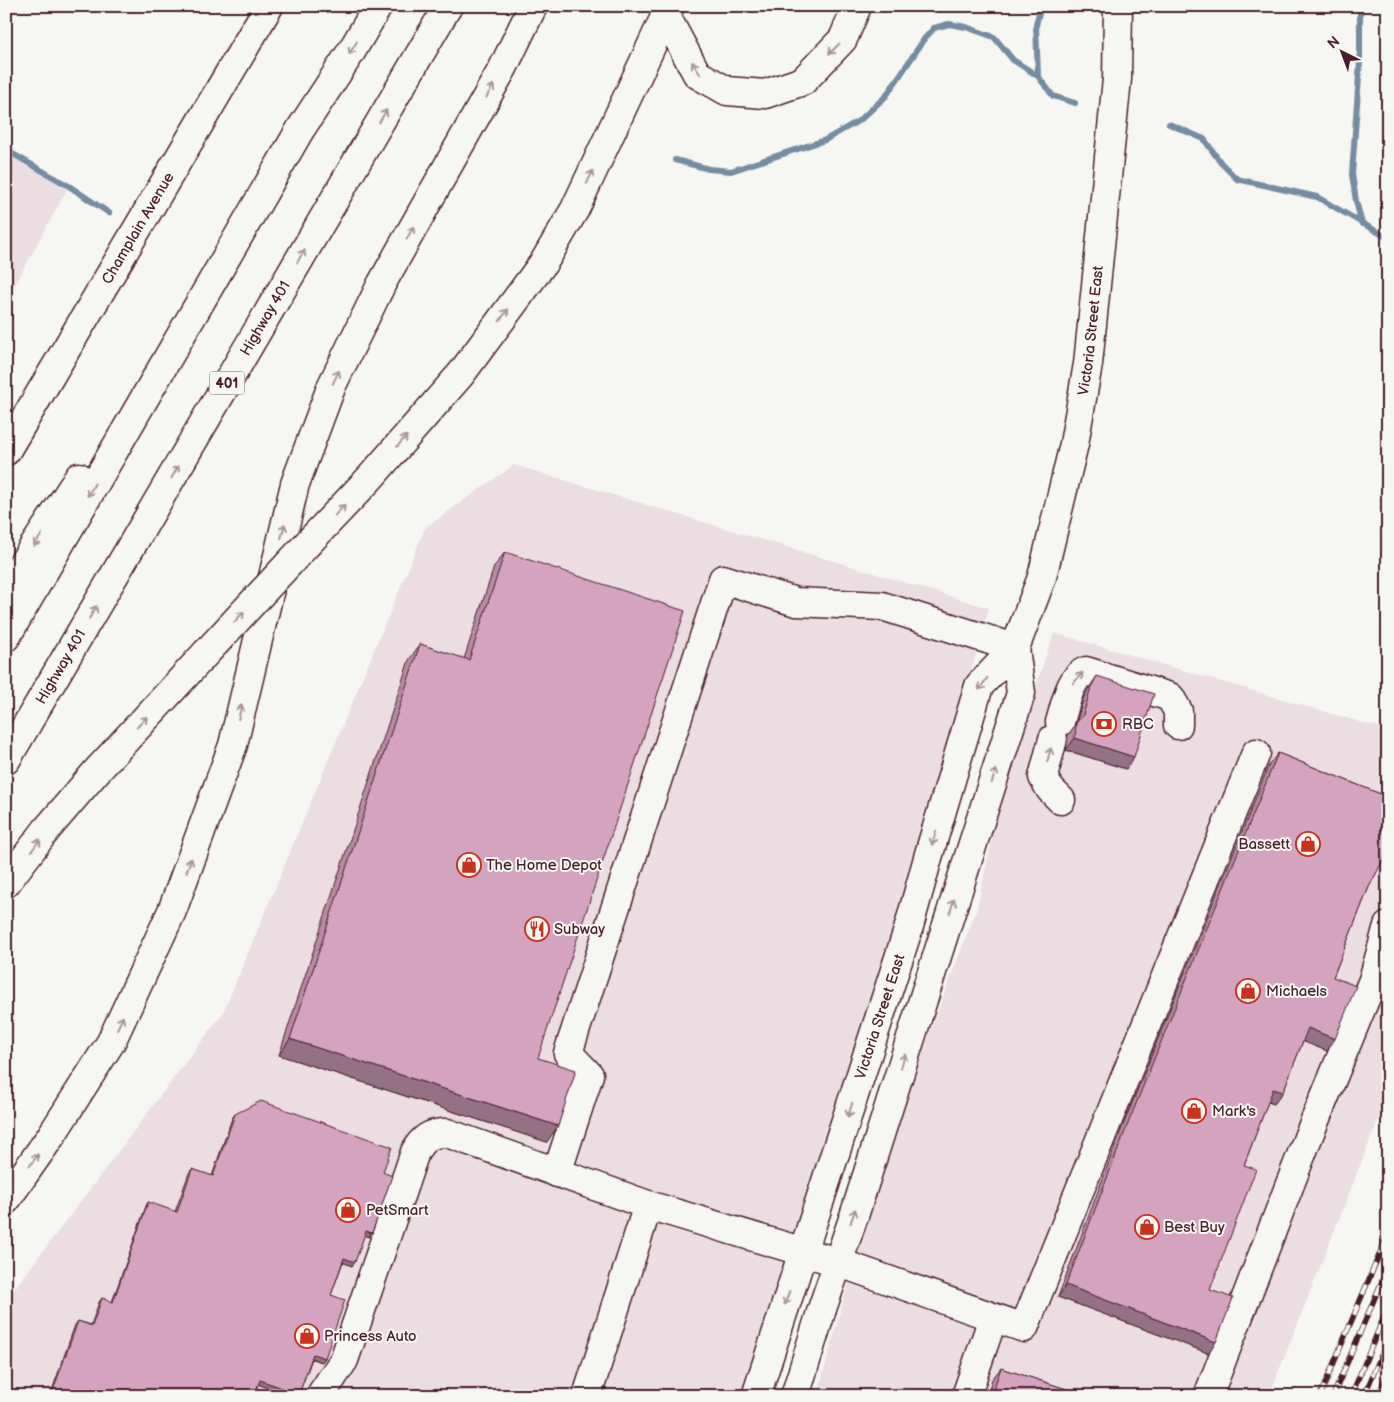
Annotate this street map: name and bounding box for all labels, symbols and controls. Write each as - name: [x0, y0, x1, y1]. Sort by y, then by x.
- north arrow: [1316, 28, 1366, 78]
- text: N: [1324, 33, 1343, 53]
- one-way arrow: [348, 41, 358, 55]
- one-way arrow: [828, 42, 840, 55]
- one-way arrow: [690, 61, 701, 75]
- one-way arrow: [486, 84, 495, 99]
- one-way arrow: [379, 110, 389, 124]
- street label: Champlain Avenue: [97, 169, 178, 287]
- one-way arrow: [585, 170, 595, 185]
- one-way arrow: [406, 226, 416, 240]
- one-way arrow: [297, 250, 307, 264]
- street label: Victoria Street East: [1073, 265, 1107, 397]
- street label: Highway 401: [236, 277, 294, 359]
- one-way arrow: [499, 308, 509, 322]
- one-way arrow: [332, 370, 341, 385]
- road number: 401: [210, 372, 244, 394]
- one-way arrow: [396, 435, 408, 448]
- one-way arrow: [170, 466, 180, 480]
- one-way arrow: [86, 483, 96, 497]
- one-way arrow: [334, 503, 346, 516]
- one-way arrow: [279, 523, 288, 539]
- one-way arrow: [33, 533, 44, 547]
- one-way arrow: [88, 606, 98, 620]
- one-way arrow: [233, 611, 245, 623]
- street label: Highway 401: [31, 626, 90, 708]
- one-way arrow: [1072, 672, 1083, 685]
- one-way arrow: [978, 677, 988, 691]
- one-way arrow: [236, 704, 245, 720]
- bank icon: RBC: [1091, 711, 1117, 737]
- one-way arrow: [136, 715, 148, 728]
- place label: RBC: [1122, 715, 1154, 734]
- one-way arrow: [1045, 748, 1054, 764]
- one-way arrow: [990, 769, 1000, 785]
- one-way arrow: [929, 830, 938, 845]
- shop icon: Bassett: [1295, 831, 1321, 857]
- place label: Bassett: [1238, 835, 1290, 854]
- one-way arrow: [30, 838, 41, 851]
- shop icon: The Home Depot: [456, 852, 482, 878]
- place label: The Home Depot: [486, 856, 602, 875]
- one-way arrow: [185, 858, 194, 874]
- one-way arrow: [948, 899, 957, 915]
- restaurant icon: Subway: [524, 916, 550, 942]
- place label: Subway: [554, 920, 605, 939]
- street label: Victoria Street East: [850, 951, 909, 1082]
- shop icon: Michaels: [1235, 978, 1261, 1004]
- place label: Michaels: [1266, 982, 1327, 1001]
- one-way arrow: [116, 1016, 125, 1031]
- one-way arrow: [898, 1053, 908, 1069]
- shop icon: Mark's: [1181, 1098, 1207, 1124]
- one-way arrow: [844, 1102, 854, 1118]
- place label: Mark's: [1212, 1102, 1257, 1121]
- one-way arrow: [29, 1153, 39, 1167]
- shop icon: PetSmart: [335, 1197, 361, 1223]
- place label: PetSmart: [366, 1201, 429, 1220]
- one-way arrow: [849, 1209, 858, 1224]
- shop icon: Best Buy: [1134, 1214, 1160, 1240]
- place label: Best Buy: [1164, 1218, 1225, 1237]
- one-way arrow: [782, 1290, 791, 1305]
- shop icon: Princess Auto: [294, 1323, 320, 1349]
- place label: Princess Auto: [324, 1327, 417, 1346]

